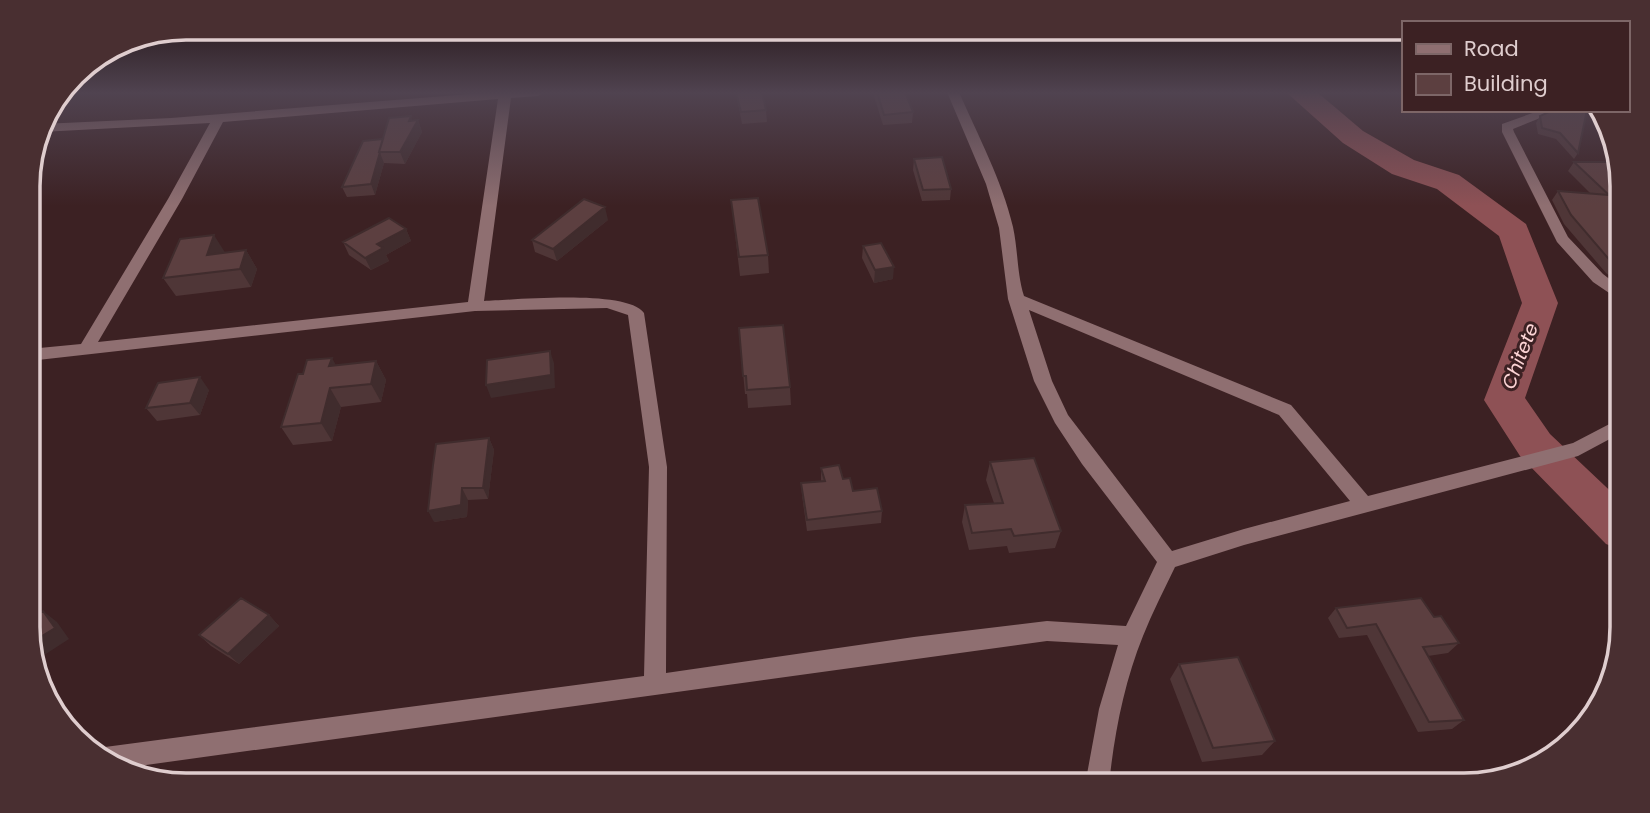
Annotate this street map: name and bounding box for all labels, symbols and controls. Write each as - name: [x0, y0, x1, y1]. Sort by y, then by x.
- legend: [1402, 21, 1629, 112]
- text: Road: [1464, 34, 1519, 63]
- text: Building: [1464, 69, 1548, 98]
- water label: Chitete: [1495, 319, 1545, 393]

